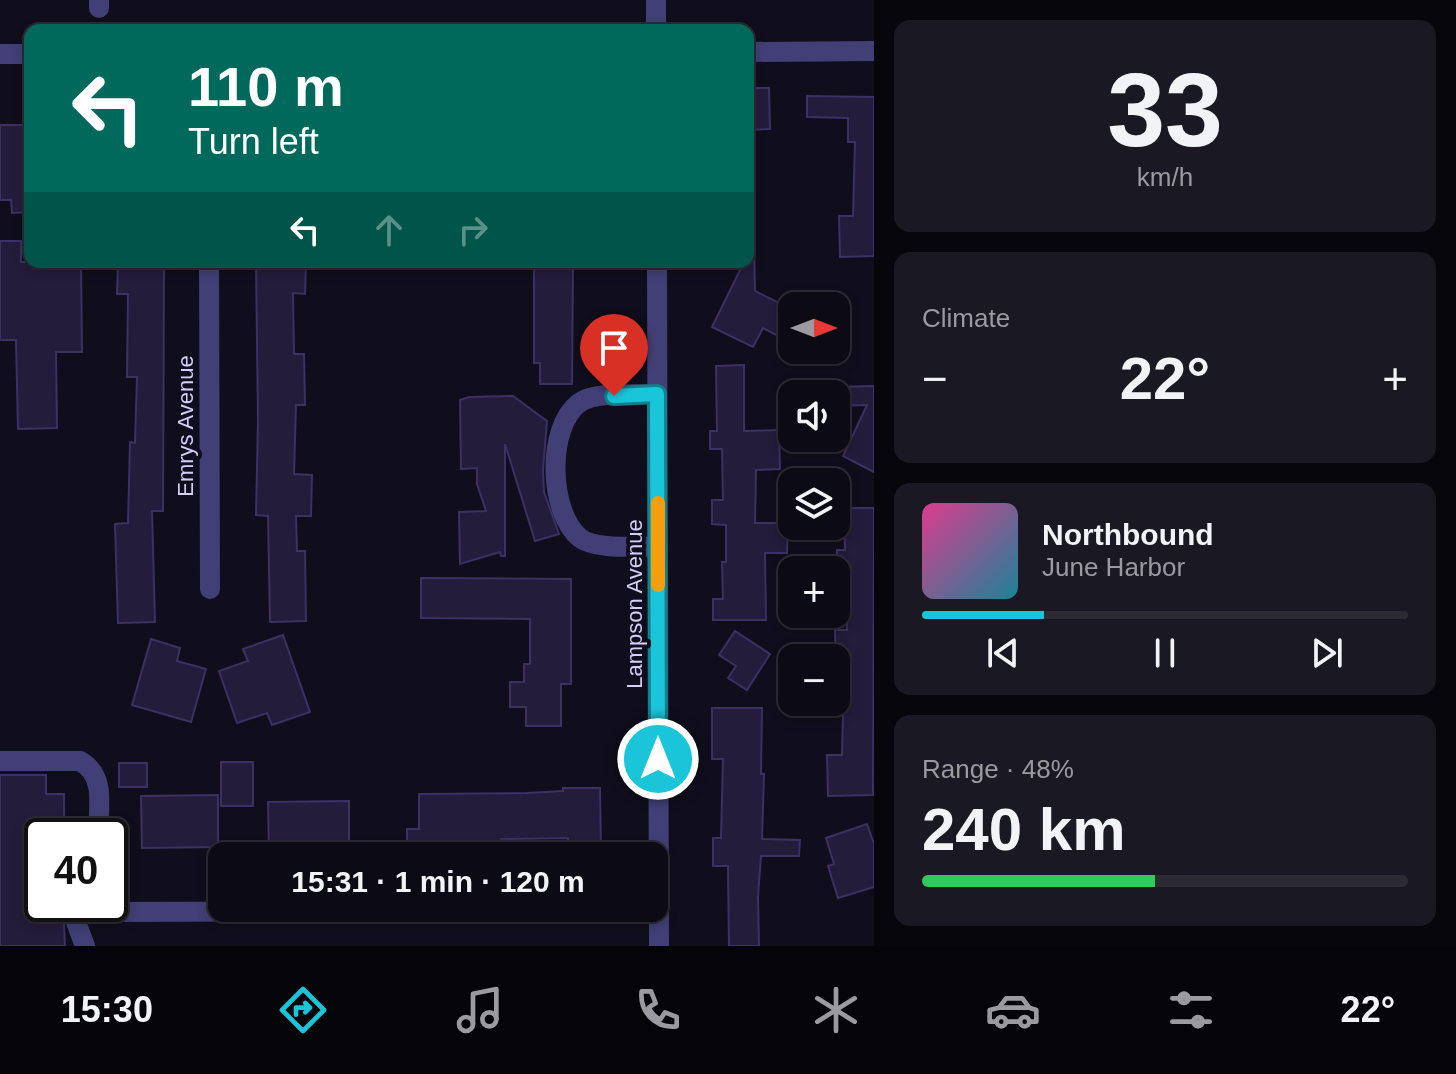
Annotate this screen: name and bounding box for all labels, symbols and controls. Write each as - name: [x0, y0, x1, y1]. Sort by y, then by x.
- text: 33: [1107, 52, 1223, 168]
- text: 110 m: [188, 55, 344, 118]
- icon: left: [56, 56, 160, 160]
- text: Turn left: [188, 121, 319, 162]
- text: km/h: [1137, 162, 1193, 192]
- icon: left: [283, 208, 327, 252]
- icon: ahead: [367, 208, 411, 252]
- icon: right: [451, 208, 495, 252]
- north arrow: [778, 292, 850, 364]
- map controls: [778, 292, 850, 716]
- text: Climate: [922, 303, 1010, 333]
- pin: [580, 314, 648, 396]
- icon: arrive: [592, 326, 636, 370]
- text: 22°: [1120, 345, 1210, 412]
- text: −: [922, 354, 948, 403]
- text: +: [1382, 354, 1408, 403]
- street label: Emrys Avenue: [173, 355, 198, 497]
- button: sound: [778, 380, 850, 452]
- button: layers: [778, 468, 850, 540]
- text: Northbound: [1042, 518, 1214, 551]
- street label: Lampson Avenue: [622, 519, 647, 689]
- text: June Harbor: [1042, 552, 1185, 582]
- button: +: [778, 556, 850, 628]
- icon: previous: [981, 631, 1025, 675]
- icon: pause: [1143, 631, 1187, 675]
- icon: next: [1305, 631, 1349, 675]
- button: −: [778, 644, 850, 716]
- position arrow: [616, 717, 700, 801]
- text: Range · 48%: [922, 754, 1074, 784]
- text: 240 km: [922, 796, 1126, 863]
- speed limit sign: 40: [24, 818, 128, 922]
- text: 15:31 · 1 min · 120 m: [291, 865, 585, 898]
- icon: directions: [275, 982, 331, 1038]
- icon: music: [452, 982, 508, 1038]
- icon: phone: [630, 982, 686, 1038]
- icon: climate: [808, 982, 864, 1038]
- icon: car: [985, 982, 1041, 1038]
- icon: filters: [1163, 982, 1219, 1038]
- text: 15:30: [61, 989, 153, 1030]
- text: 22°: [1341, 989, 1395, 1030]

